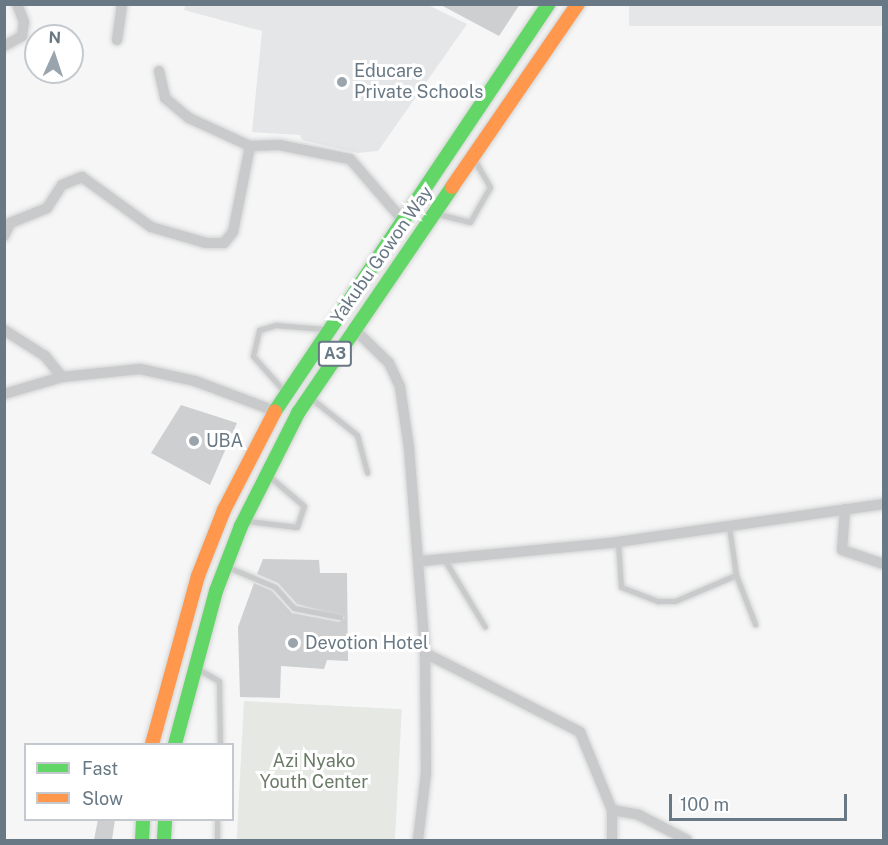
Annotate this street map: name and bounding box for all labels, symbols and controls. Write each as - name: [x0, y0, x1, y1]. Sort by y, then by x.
- north arrow: [24, 24, 84, 84]
- text: N: [48, 28, 62, 47]
- place label: Educare Private Schools: [354, 61, 483, 104]
- marker: Educare Private Schools: [335, 75, 349, 89]
- street label: Yakubu Gowon Way: [326, 182, 438, 328]
- road number: A3: [317, 341, 353, 367]
- place label: UBA: [206, 430, 243, 452]
- marker: UBA: [187, 434, 201, 448]
- place label: Devotion Hotel: [305, 632, 428, 654]
- marker: Devotion Hotel: [286, 636, 300, 650]
- legend: [24, 743, 234, 821]
- park label: Azi Nyako Youth Center: [260, 751, 368, 794]
- text: Fast: [82, 758, 118, 779]
- scale bar: [672, 782, 850, 820]
- text: Slow: [82, 788, 123, 809]
- text: 100 m: [680, 794, 729, 815]

